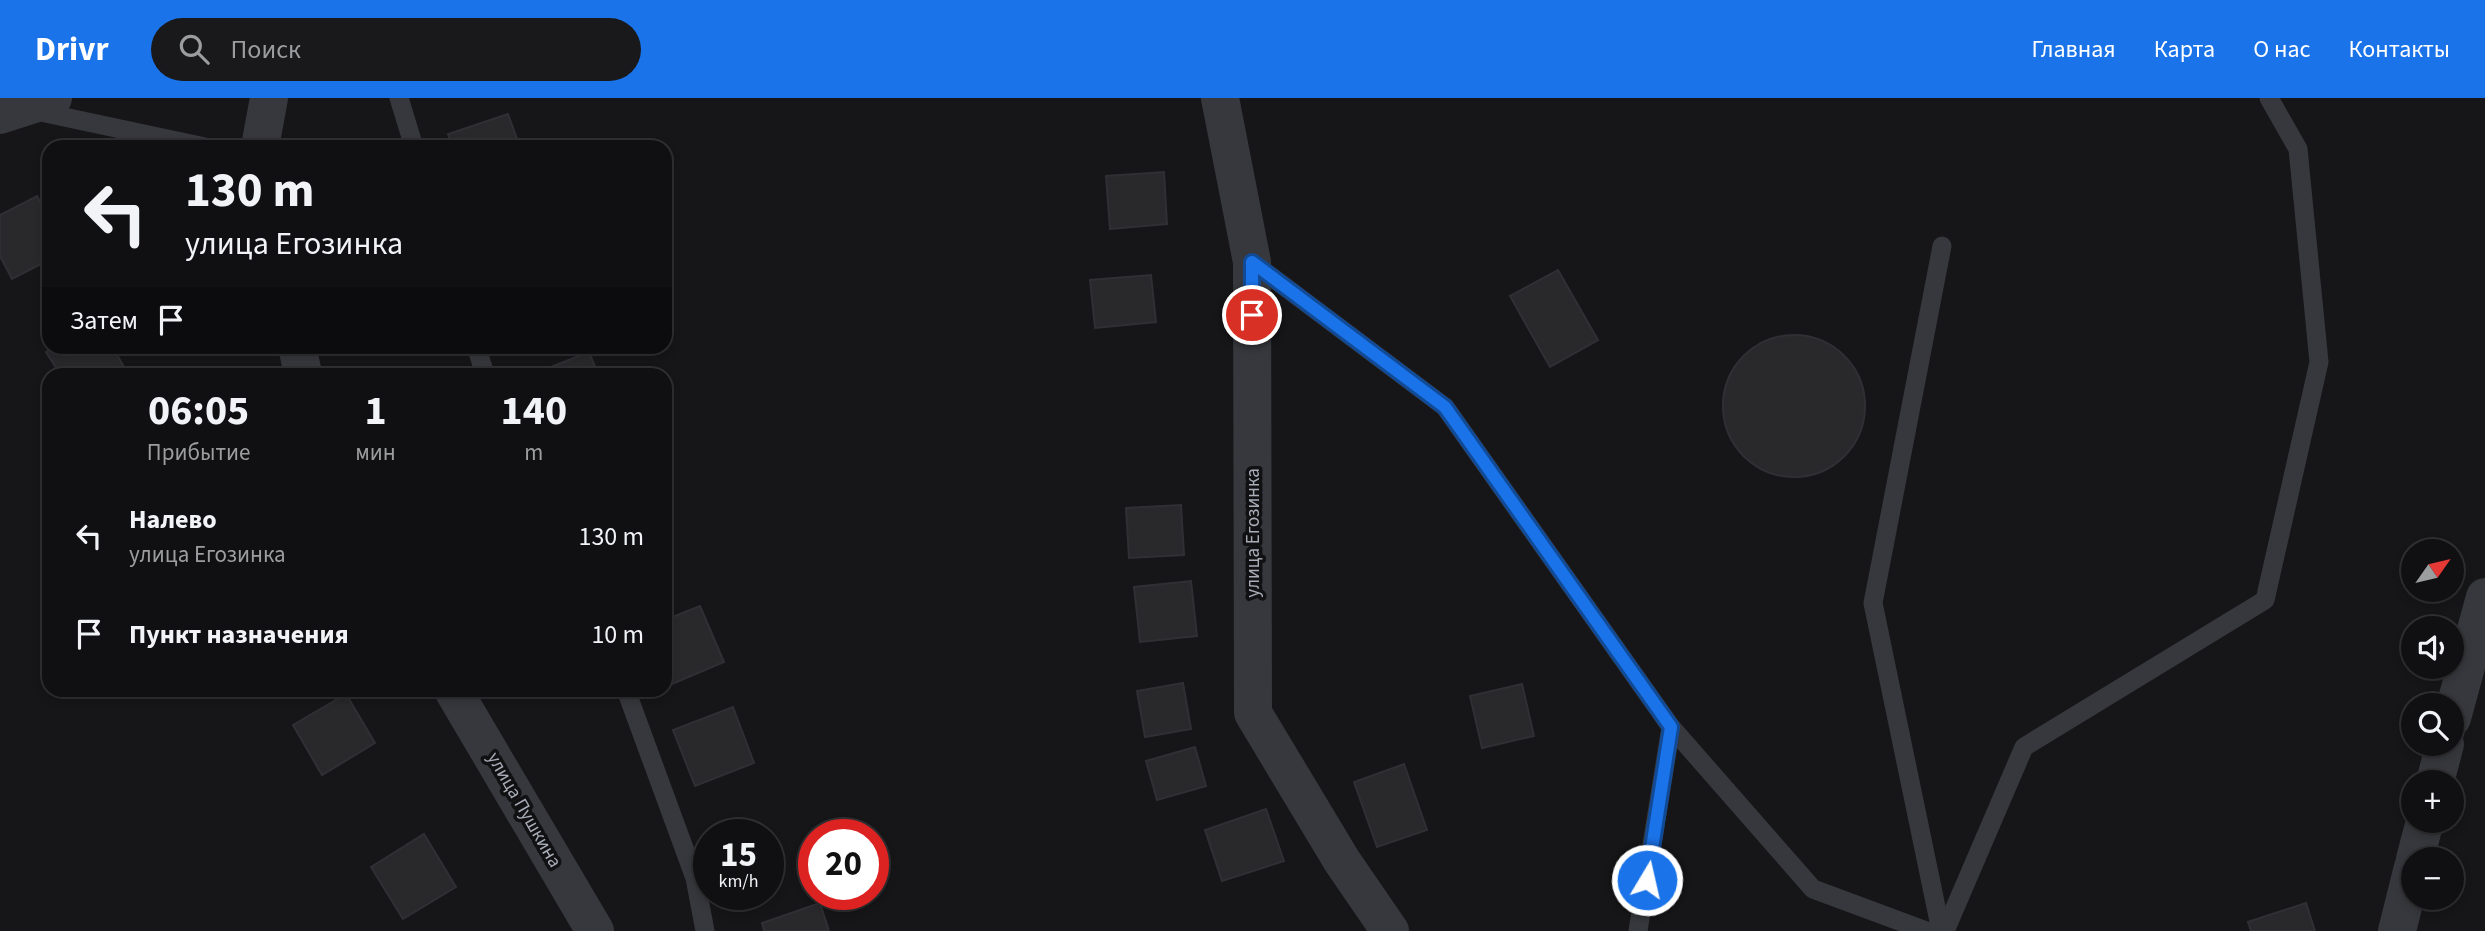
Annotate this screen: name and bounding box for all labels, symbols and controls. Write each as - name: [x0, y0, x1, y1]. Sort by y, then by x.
- search box: [151, 18, 641, 81]
- text: Drivr: [35, 26, 109, 73]
- icon: search: [175, 30, 213, 68]
- text: Поиск: [231, 31, 301, 68]
- text: Главная: [2031, 32, 2116, 67]
- text: Карта: [2154, 32, 2215, 67]
- text: О нас: [2253, 32, 2310, 67]
- text: Контакты: [2348, 32, 2450, 67]
- text: 130 m: [185, 156, 314, 226]
- icon: left: [70, 168, 161, 259]
- text: улица Егозинка: [185, 221, 403, 267]
- pin: [1222, 285, 1282, 345]
- icon: arrive: [1233, 296, 1271, 334]
- icon: arrive: [152, 301, 190, 339]
- text: Затем: [70, 302, 138, 339]
- text: 06:05: [148, 381, 249, 441]
- text: 1: [364, 381, 387, 441]
- text: 140: [501, 381, 567, 441]
- text: Прибытие: [147, 436, 250, 469]
- text: мин: [355, 436, 396, 469]
- text: m: [524, 436, 543, 469]
- street label: улица Егозинка: [1240, 468, 1267, 598]
- text: Налево: [129, 501, 217, 538]
- icon: left: [70, 517, 108, 555]
- text: 130 m: [578, 518, 644, 555]
- text: улица Егозинка: [129, 538, 286, 571]
- north arrow: [2401, 539, 2464, 602]
- map controls: [2401, 539, 2464, 910]
- icon: arrive: [70, 615, 108, 653]
- text: Пункт назначения: [129, 616, 349, 653]
- text: 10 m: [591, 616, 644, 653]
- button: sound: [2401, 616, 2464, 679]
- button: search: [2401, 693, 2464, 756]
- street label: улица Пушкина: [480, 747, 568, 873]
- button: +: [2401, 770, 2464, 833]
- speed limit sign: 20: [798, 819, 889, 910]
- text: 15: [720, 830, 757, 880]
- position arrow: [1610, 843, 1684, 917]
- button: −: [2401, 847, 2464, 910]
- text: km/h: [719, 869, 758, 894]

